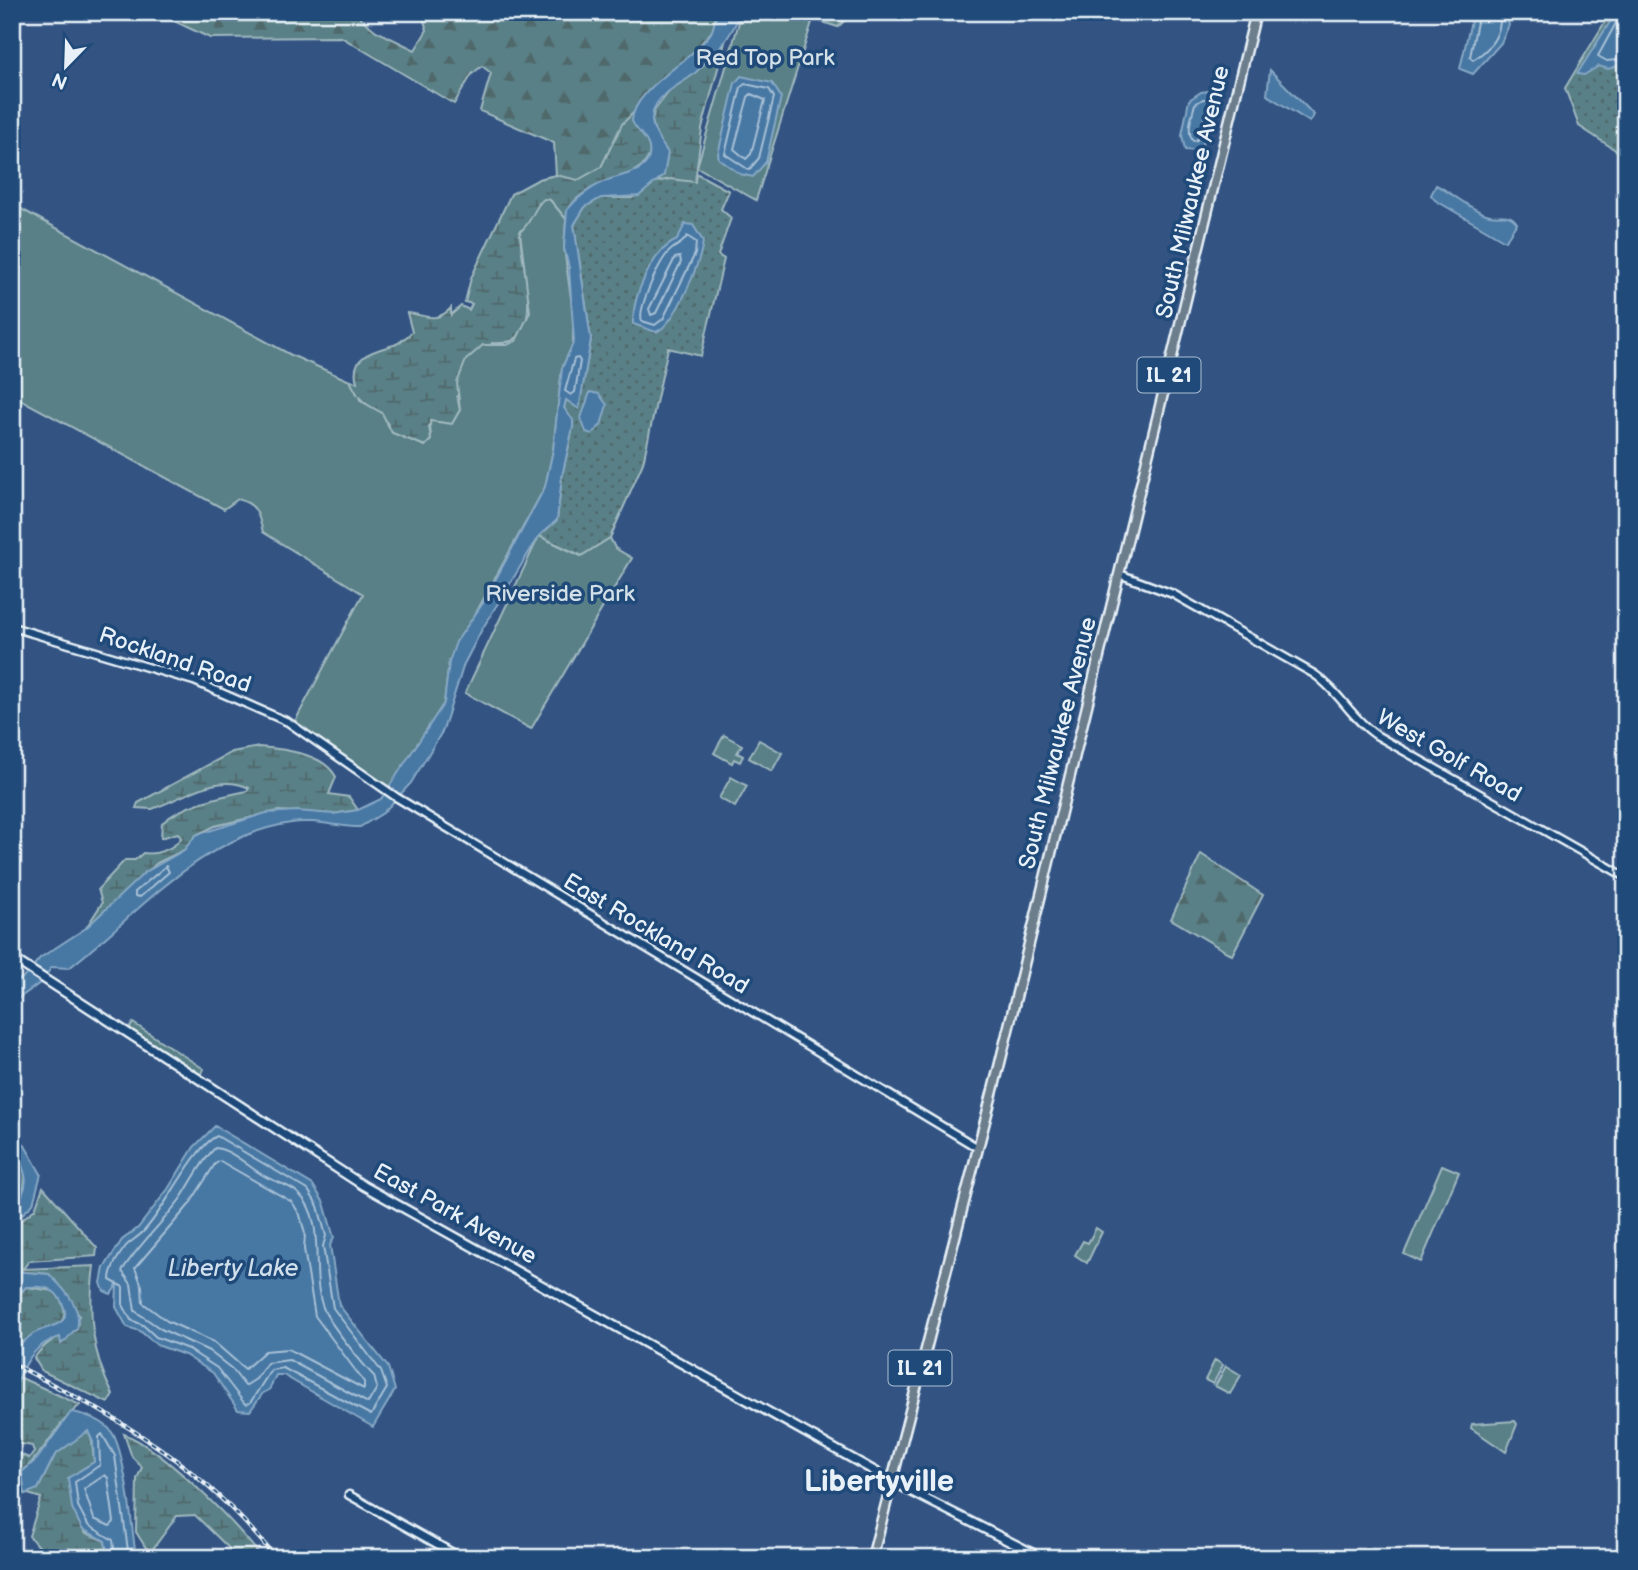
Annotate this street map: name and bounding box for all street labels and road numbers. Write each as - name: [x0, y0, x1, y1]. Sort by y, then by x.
- street label: South Milwaukee Avenue: [1150, 63, 1236, 321]
- road number: IL 21: [1138, 358, 1200, 392]
- street label: South Milwaukee Avenue: [1013, 614, 1103, 872]
- street label: Rockland Road: [95, 621, 255, 699]
- street label: West Golf Road: [1372, 703, 1526, 809]
- street label: East Rockland Road: [558, 867, 754, 1001]
- street label: East Park Avenue: [368, 1158, 542, 1270]
- road number: IL 21: [888, 1350, 951, 1386]

